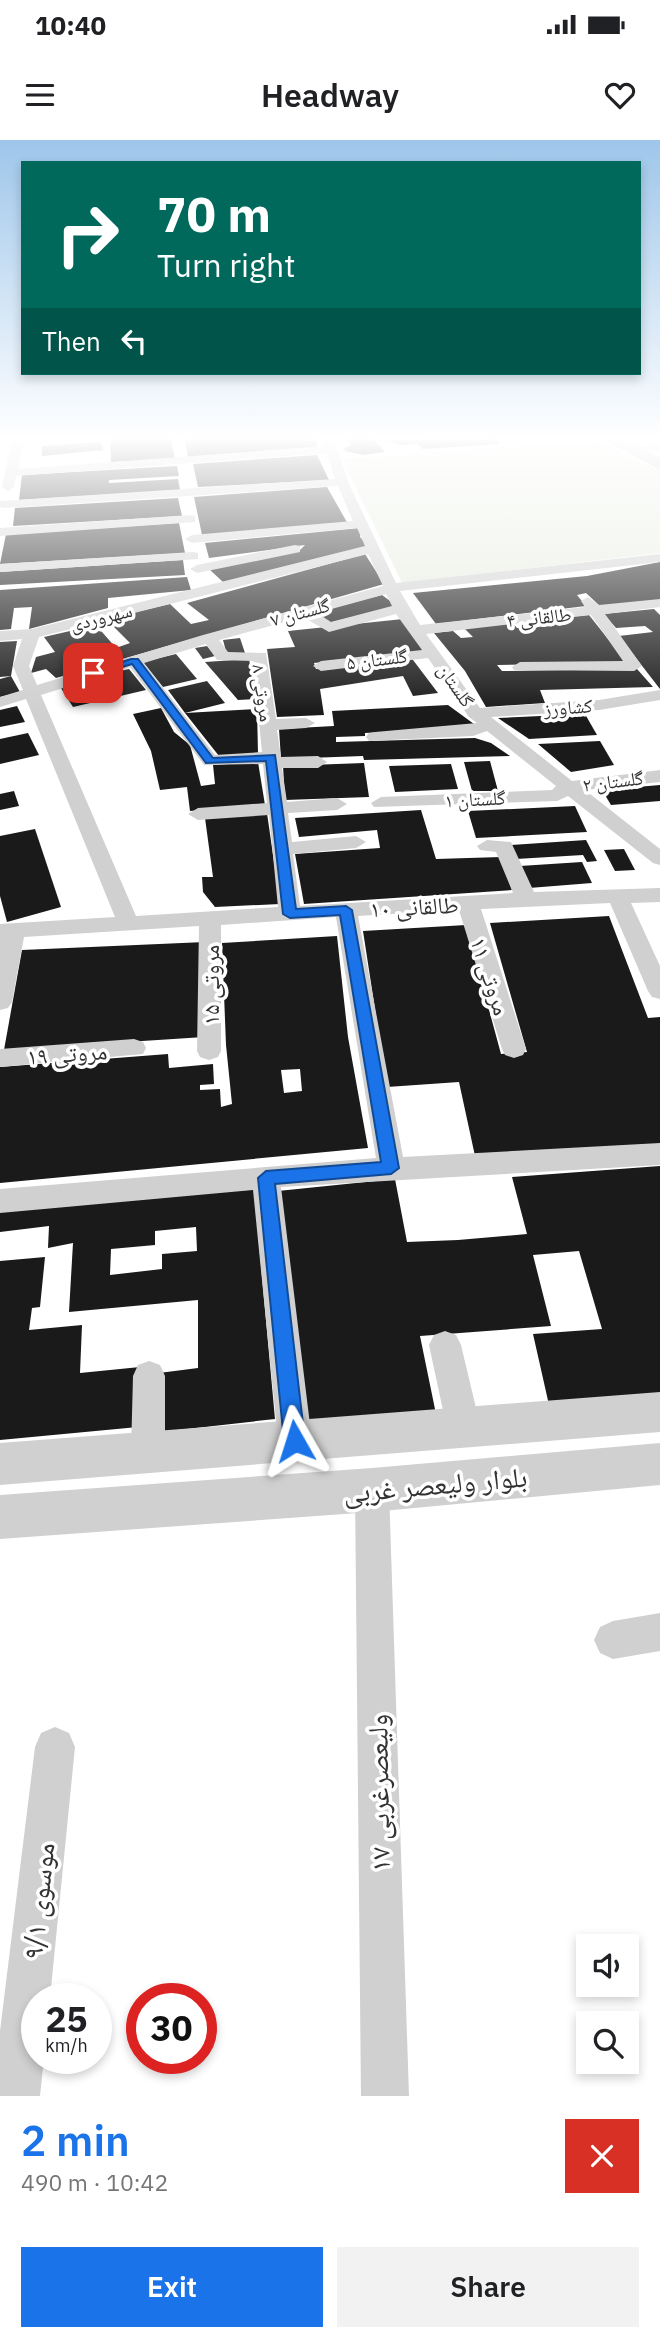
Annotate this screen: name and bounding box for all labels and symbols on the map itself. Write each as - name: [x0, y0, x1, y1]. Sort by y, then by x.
- street label: گلستان ۷: [267, 592, 333, 631]
- street label: سهروردی: [67, 598, 135, 636]
- street label: طالقانی ۴: [506, 602, 572, 632]
- pin: [63, 643, 123, 703]
- street label: گلستان ۵: [345, 643, 409, 675]
- street label: گلستان: [432, 658, 480, 712]
- street label: مروتی ۸: [247, 663, 279, 723]
- street label: کشاورز: [542, 693, 593, 721]
- street label: گلستان ۲: [581, 765, 645, 797]
- street label: گلستان ۱: [444, 785, 506, 813]
- street label: طالقانی ۱۰: [369, 889, 459, 923]
- street label: مروتی ۱۱: [464, 933, 518, 1019]
- street label: مروتی ۱۵: [195, 945, 225, 1025]
- street label: مروتی ۱۹: [26, 1035, 108, 1071]
- position arrow: [258, 1404, 332, 1478]
- street label: بلوار ولیعصر غربی: [341, 1458, 529, 1510]
- street label: ولیعصرغربی ۱۷: [358, 1714, 398, 1872]
- street label: موسوی ۹/۱: [13, 1841, 63, 1961]
- speed limit sign: 30: [126, 1983, 217, 2074]

